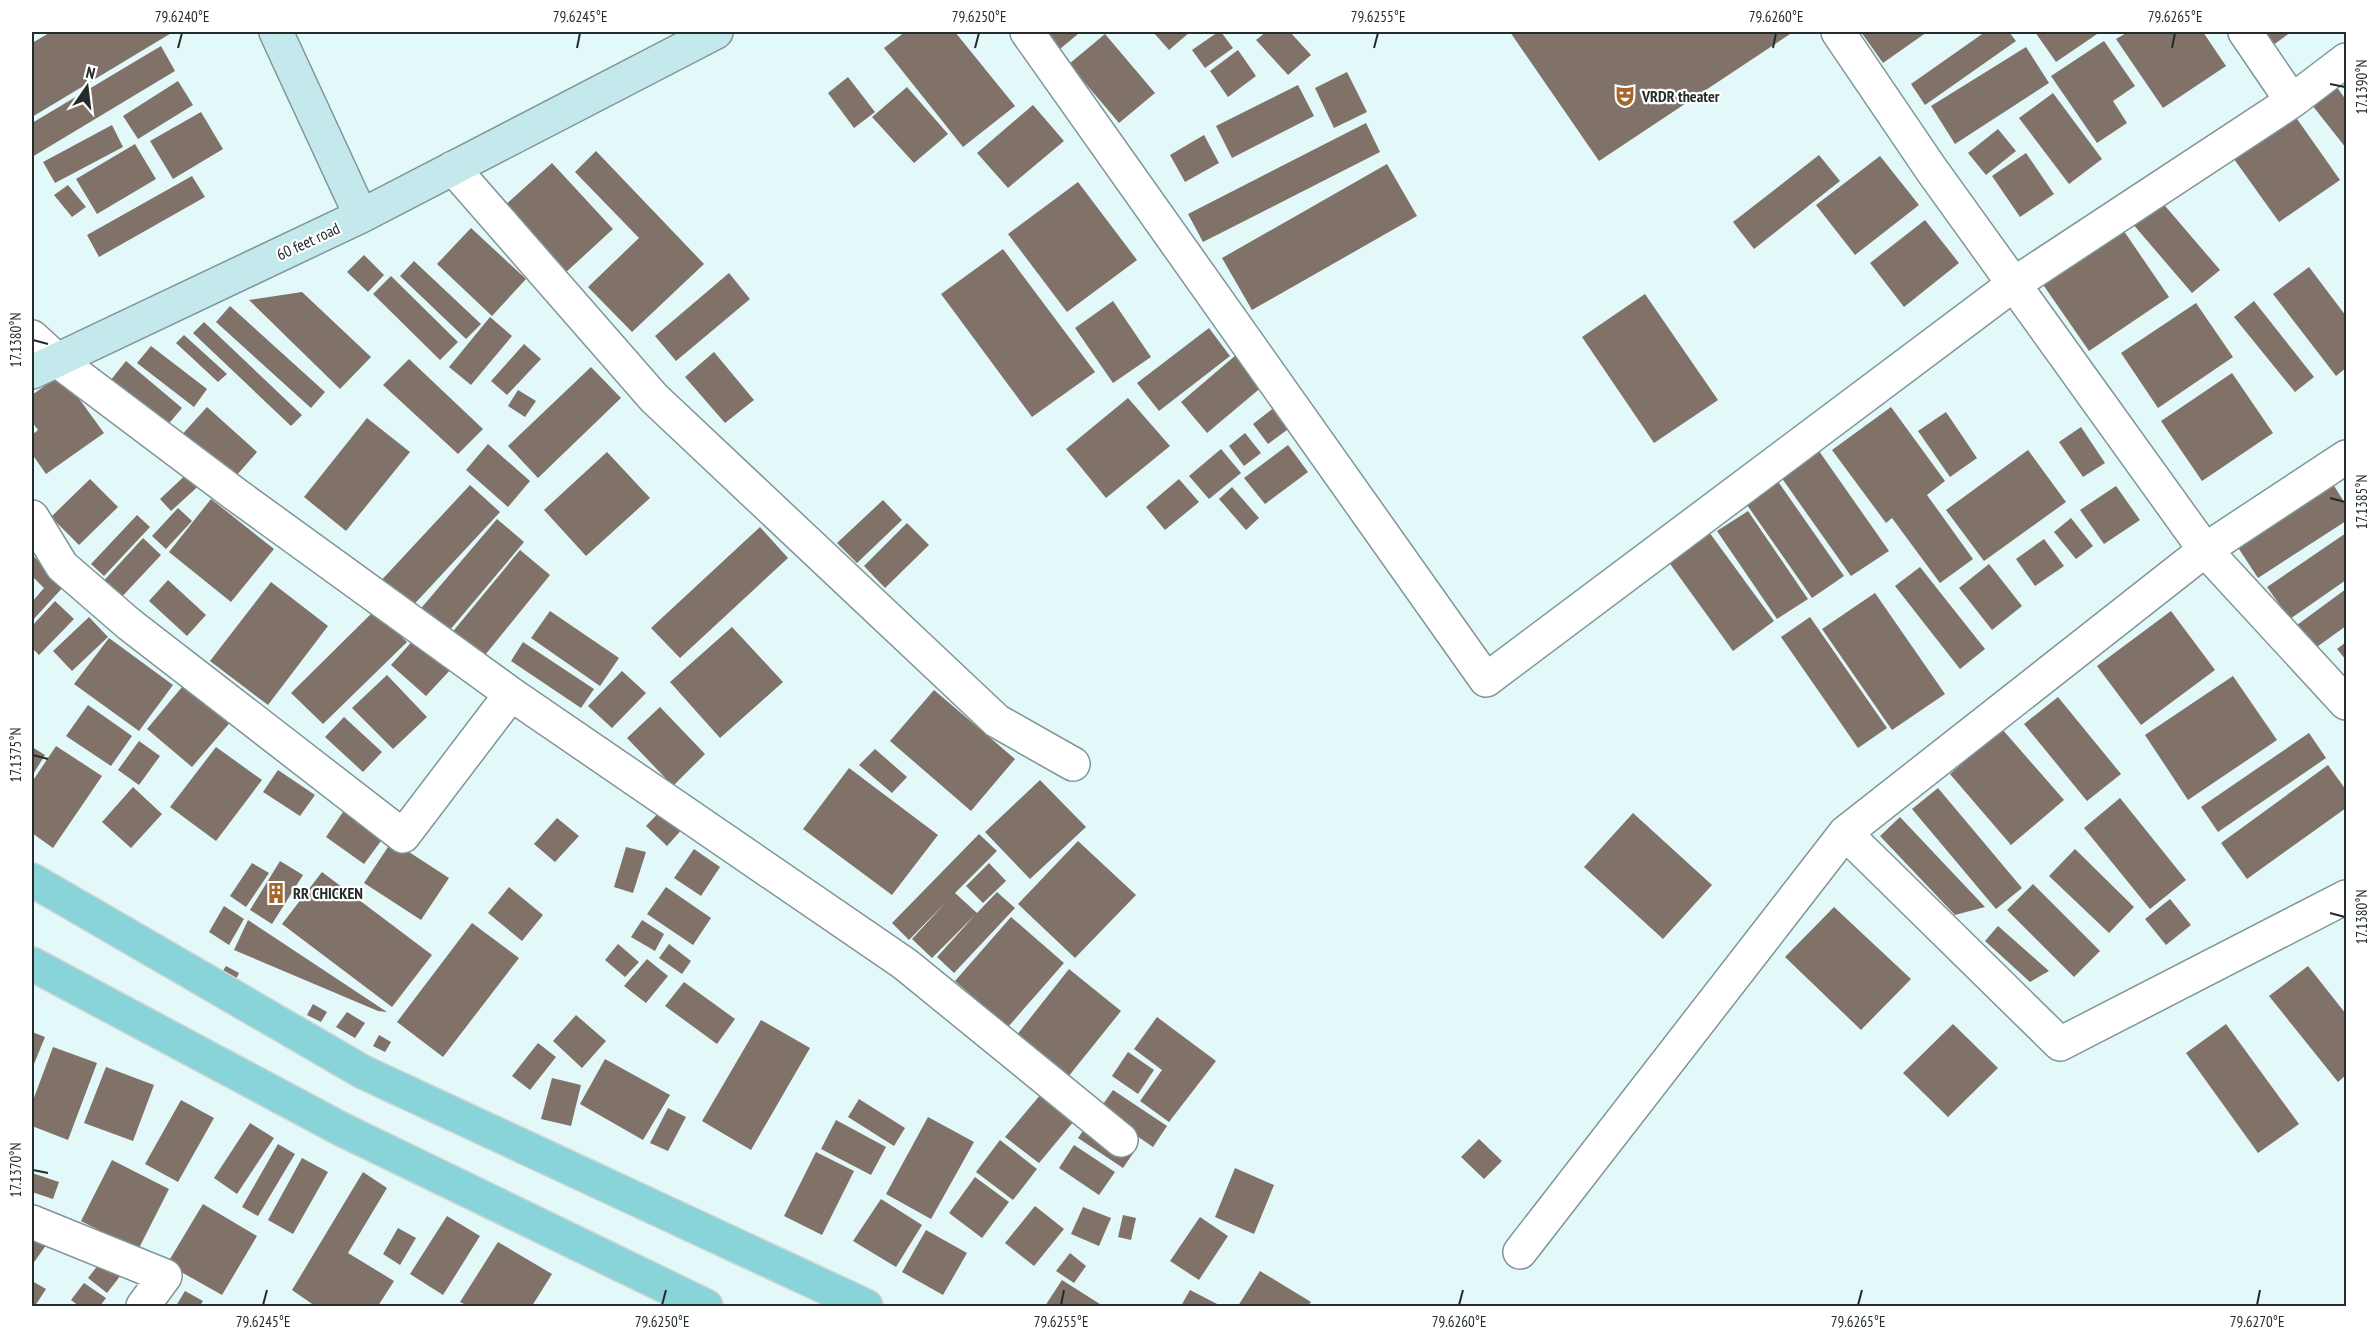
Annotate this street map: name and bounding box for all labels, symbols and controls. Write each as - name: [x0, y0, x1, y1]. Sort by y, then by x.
- text: 79.6240°E: [155, 7, 209, 26]
- text: 79.6245°E: [553, 7, 607, 26]
- text: 79.6250°E: [952, 7, 1006, 26]
- text: 79.6255°E: [1351, 7, 1405, 26]
- text: 79.6260°E: [1749, 7, 1803, 26]
- text: 79.6265°E: [2148, 7, 2202, 26]
- north arrow: [57, 57, 117, 117]
- text: 17.1390°N: [2352, 59, 2371, 115]
- text: N: [84, 62, 97, 83]
- theatre icon: VRDR theater: [1613, 84, 1637, 108]
- place label: VRDR theater: [1641, 86, 1720, 106]
- street label: 60 feet road: [273, 218, 343, 264]
- text: 17.1380°N: [6, 312, 25, 368]
- text: 17.1385°N: [2352, 474, 2371, 530]
- text: 17.1375°N: [6, 727, 25, 783]
- building icon: RR CHICKEN: [264, 881, 288, 905]
- place label: RR CHICKEN: [293, 883, 363, 903]
- text: 17.1380°N: [2352, 889, 2371, 945]
- text: 17.1370°N: [6, 1142, 25, 1198]
- text: 79.6245°E: [236, 1312, 290, 1331]
- text: 79.6250°E: [635, 1312, 689, 1331]
- text: 79.6255°E: [1034, 1312, 1088, 1331]
- text: 79.6260°E: [1432, 1312, 1486, 1331]
- text: 79.6265°E: [1831, 1312, 1885, 1331]
- text: 79.6270°E: [2230, 1312, 2284, 1331]

